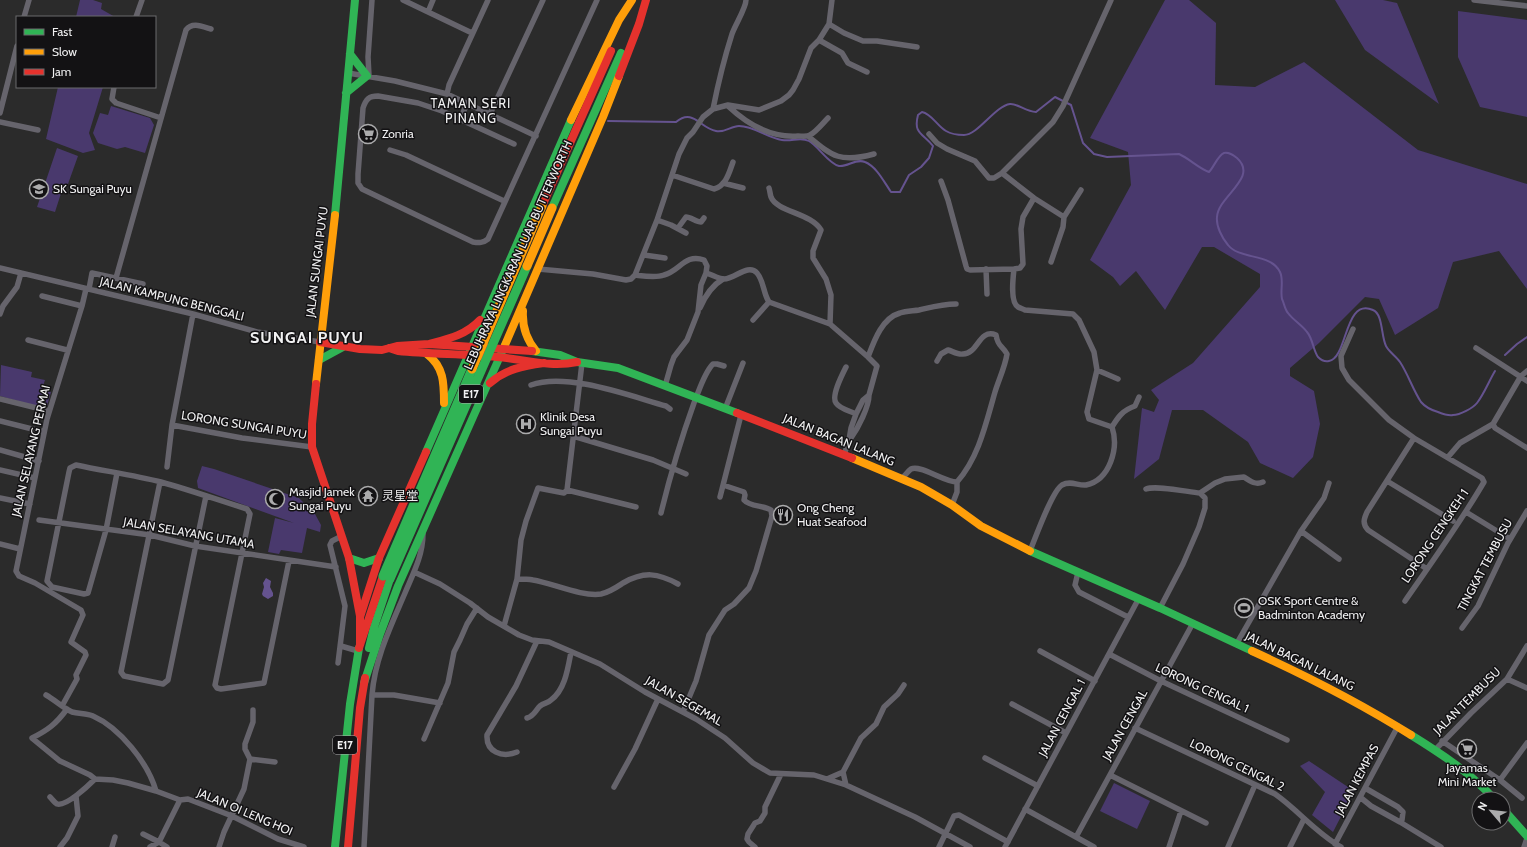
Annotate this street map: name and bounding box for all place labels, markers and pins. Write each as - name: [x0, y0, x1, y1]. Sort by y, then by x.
- supermarket icon: Zonria: [357, 123, 379, 145]
- place label: Zonria: [382, 126, 414, 141]
- school or university icon: SK Sungai Puyu: [28, 178, 50, 200]
- place label: SK Sungai Puyu: [53, 181, 132, 196]
- place label: Klinik Desa Sungai Puyu: [540, 409, 602, 438]
- hospital icon: Klinik Desa Sungai Puyu: [515, 413, 537, 435]
- place label: Masjid Jamek Sungai Puyu: [289, 484, 355, 513]
- temple icon: 灵星堂: [357, 485, 379, 507]
- mosque icon: Masjid Jamek Sungai Puyu: [264, 488, 286, 510]
- place label: 灵星堂: [382, 488, 418, 503]
- place label: Ong Cheng Huat Seafood: [797, 500, 867, 529]
- restaurant icon: Ong Cheng Huat Seafood: [772, 504, 794, 526]
- place label: OSK Sport Centre & Badminton Academy: [1258, 593, 1365, 622]
- sports icon: OSK Sport Centre & Badminton Academy: [1233, 597, 1255, 619]
- supermarket icon: Jayamas Mini Market: [1456, 738, 1478, 760]
- place label: Jayamas Mini Market: [1438, 760, 1496, 789]

